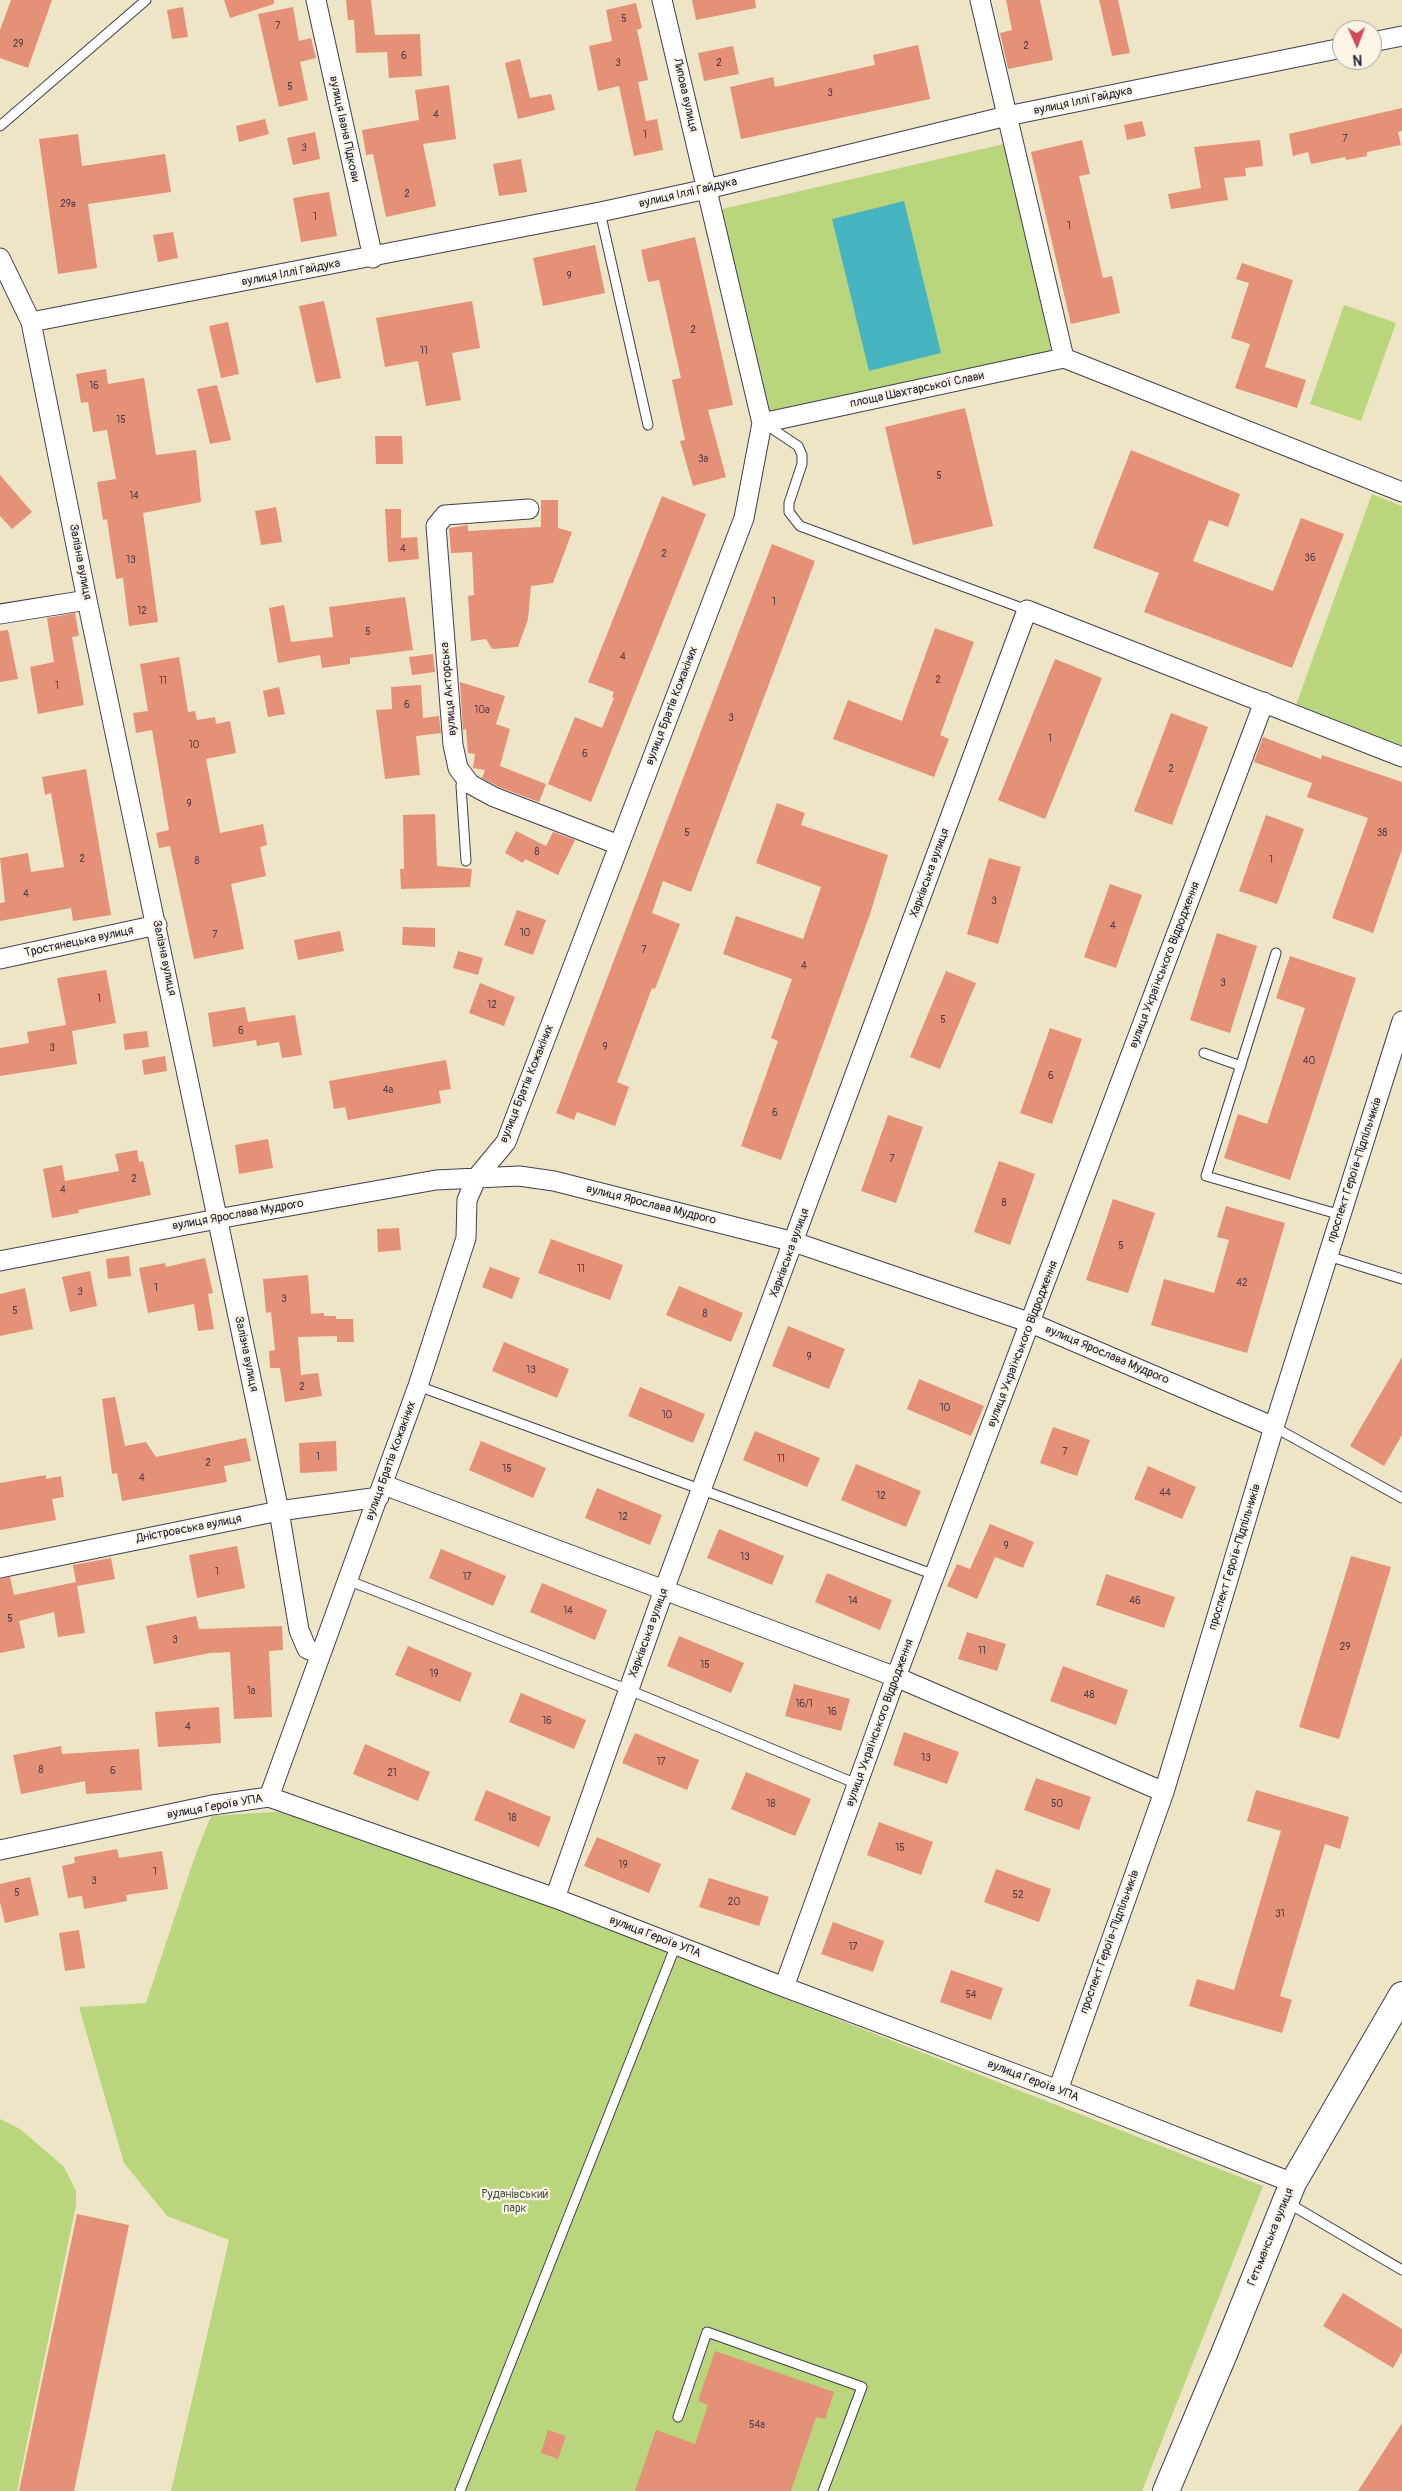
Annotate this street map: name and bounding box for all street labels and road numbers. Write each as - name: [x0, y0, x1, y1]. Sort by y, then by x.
- street label: Липова вулиця: [670, 57, 700, 133]
- street label: вулиця Івана Підкови: [326, 75, 362, 183]
- street label: вулиця Іллі Гайдука: [1032, 84, 1134, 118]
- street label: вулиця Іллі Гайдука: [637, 175, 739, 211]
- street label: вулиця Іллі Гайдука: [240, 256, 342, 290]
- street label: площа Шахтарської Слави: [849, 369, 985, 411]
- street label: Залізна вулиця: [66, 523, 94, 601]
- street label: вулиця Акторська: [438, 642, 460, 736]
- street label: вулиця Братів Кожакіних: [643, 645, 701, 767]
- street label: Харківська вулиця: [907, 826, 953, 920]
- street label: вулиця Українського Відродження: [1127, 880, 1203, 1050]
- street label: Залізна вулиця: [149, 919, 179, 997]
- street label: Тростянецька вулиця: [23, 923, 135, 961]
- street label: вулиця Братів Кожакіних: [497, 1023, 557, 1145]
- street label: проспект Героїв-Підпільників: [1325, 1095, 1385, 1245]
- street label: вулиця Ярослава Мудрого: [585, 1182, 717, 1228]
- street label: вулиця Ярослава Мудрого: [171, 1196, 305, 1234]
- street label: Харківська вулиця: [767, 1206, 813, 1300]
- street label: вулиця Українського Відродження: [985, 1259, 1061, 1429]
- street label: Залізна вулиця: [231, 1315, 261, 1393]
- street label: вулиця Ярослава Мудрого: [1043, 1322, 1171, 1388]
- street label: вулиця Братів Кожакіних: [363, 1399, 419, 1523]
- street label: проспект Героїв-Підпільників: [1206, 1482, 1264, 1632]
- street label: Дністровська вулиця: [135, 1512, 243, 1546]
- street label: Харківська вулиця: [626, 1586, 672, 1680]
- street label: вулиця Українського Відродження: [843, 1637, 917, 1809]
- street label: вулиця Героїв УПА: [166, 1791, 264, 1823]
- street label: проспект Героїв-Підпільників: [1077, 1868, 1143, 2016]
- street label: вулиця Героїв УПА: [607, 1913, 703, 1961]
- street label: вулиця Героїв УПА: [985, 2057, 1081, 2105]
- street label: Гетьманська вулиця: [1245, 2186, 1297, 2288]

